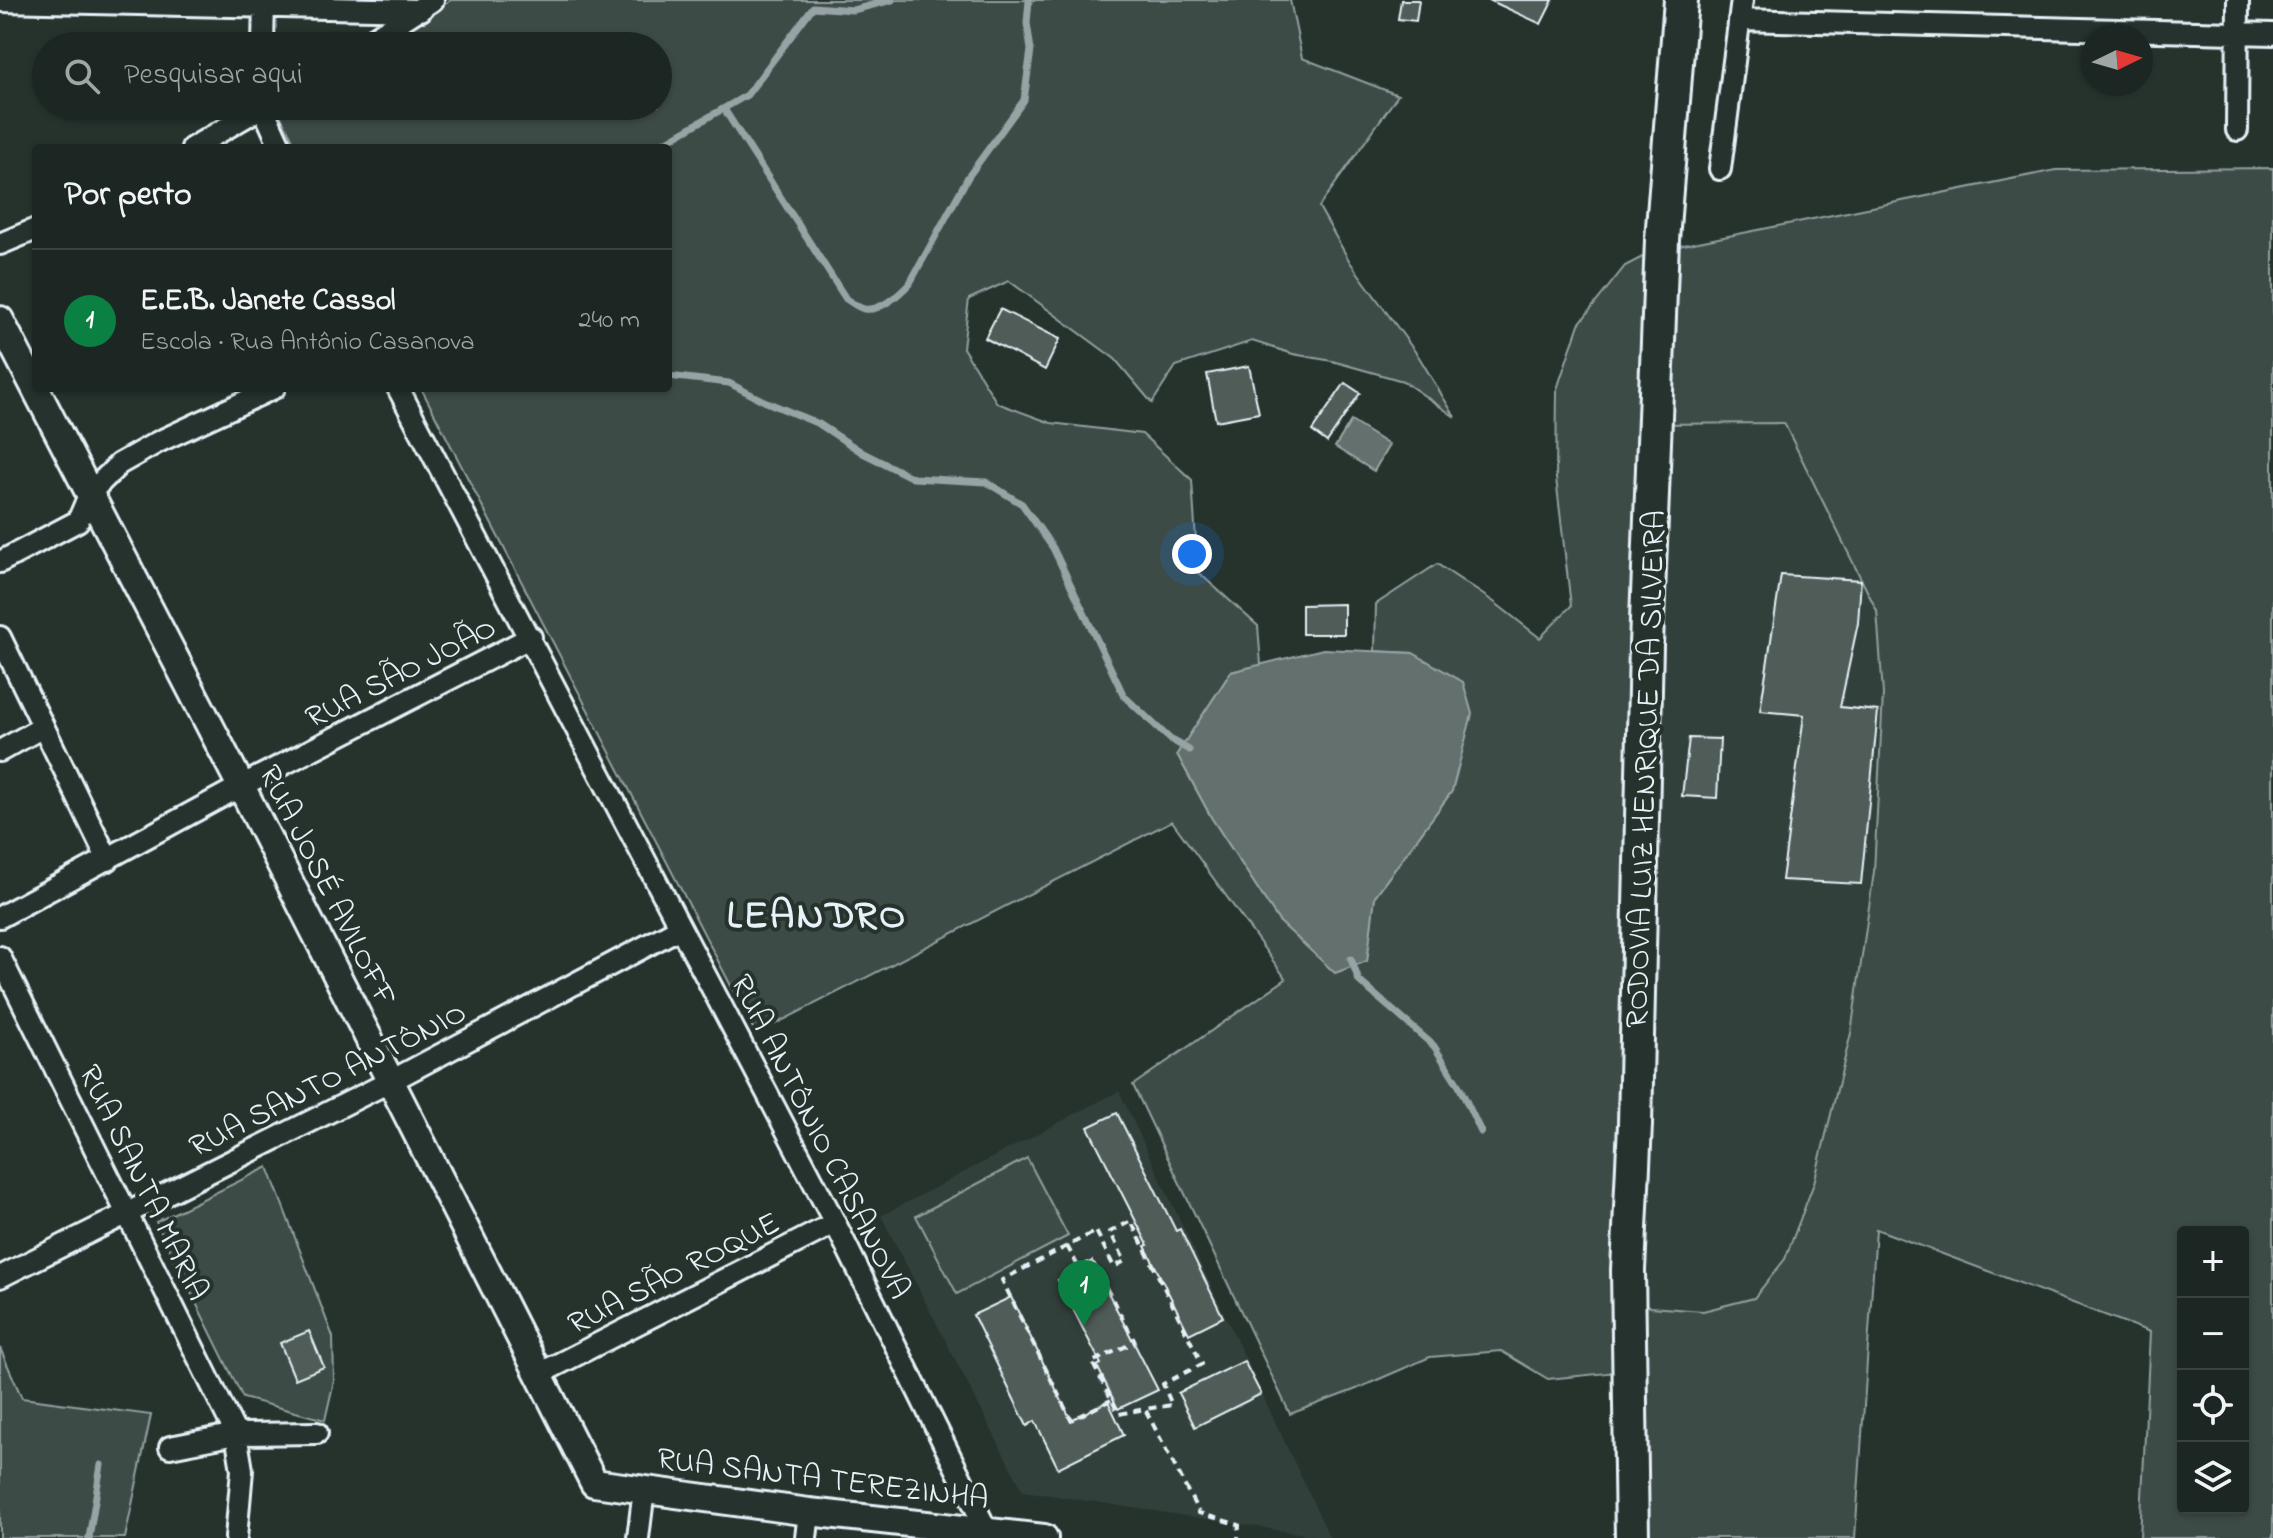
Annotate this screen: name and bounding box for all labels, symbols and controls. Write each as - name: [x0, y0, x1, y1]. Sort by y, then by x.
- north arrow: [2081, 24, 2153, 96]
- search box: [32, 32, 672, 120]
- icon: search: [60, 54, 104, 98]
- text: Pesquisar aqui: [124, 54, 303, 98]
- text: Por perto: [64, 171, 192, 221]
- text: E.E.B. Janete Cassol: [140, 280, 395, 324]
- text: 1: [86, 302, 94, 340]
- text: 240 m: [578, 302, 640, 340]
- text: Escola · Rua Antônio Casanova: [140, 324, 475, 362]
- street label: RODOVIA LUIZ HENRIQUE DA SILVEIRA: [1615, 509, 1680, 1029]
- your location: [1172, 534, 1212, 574]
- street label: RUA SÃO JOÃO: [298, 606, 505, 742]
- street label: RUA JOSÉ AVILOFF: [245, 757, 407, 1016]
- district label: LEANDRO: [727, 888, 907, 947]
- street label: RUA ANTÔNIO CASANOVA: [716, 967, 921, 1308]
- street label: RUA SANTO ANTÔNIO: [182, 991, 475, 1171]
- street label: RUA SANTA MARIA: [64, 1057, 219, 1310]
- street label: RUA SÃO ROQUE: [560, 1201, 789, 1349]
- map controls: [2177, 1226, 2249, 1514]
- button: +: [2177, 1226, 2249, 1298]
- pin: 1: [1058, 1260, 1110, 1326]
- button: −: [2177, 1298, 2249, 1370]
- button: locate: [2177, 1370, 2249, 1442]
- street label: RUA SANTA TEREZINHA: [654, 1437, 991, 1524]
- button: layers: [2177, 1442, 2249, 1514]

